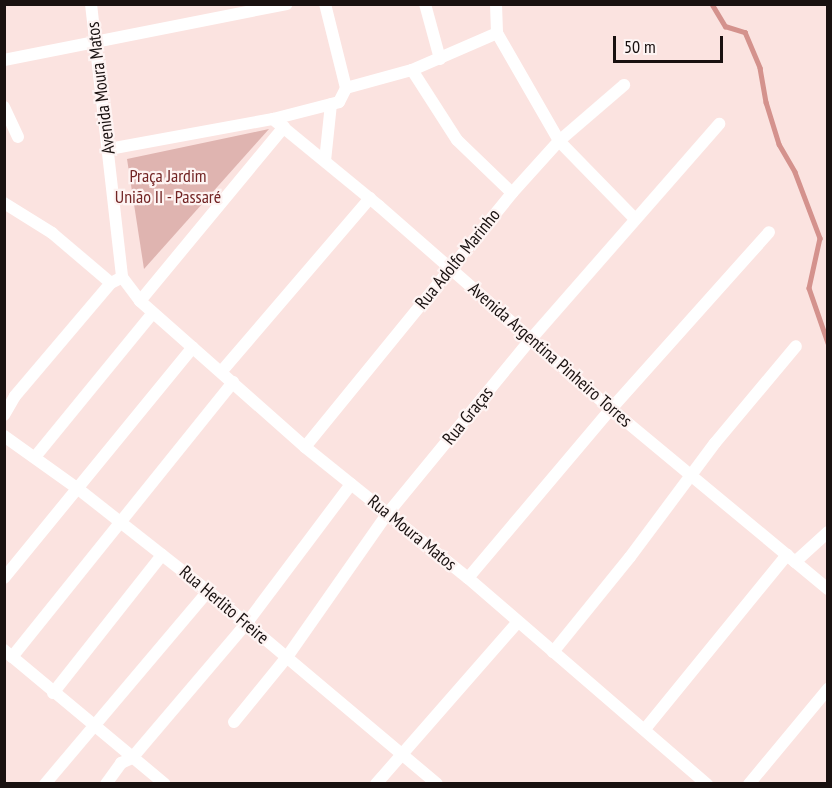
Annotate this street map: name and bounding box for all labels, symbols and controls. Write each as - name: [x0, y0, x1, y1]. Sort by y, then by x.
- street label: Avenida Moura Matos: [82, 21, 120, 155]
- scale bar: [616, 24, 726, 62]
- text: 50 m: [624, 35, 656, 58]
- park label: Praça Jardim União II - Passaré: [114, 166, 222, 208]
- street label: Rua Adolfo Marinho: [411, 204, 505, 314]
- street label: Avenida Argentina Pinheiro Torres: [464, 278, 636, 432]
- street label: Rua Graças: [438, 383, 498, 449]
- street label: Rua Moura Matos: [363, 491, 461, 575]
- street label: Rua Herlito Freire: [175, 561, 273, 649]

